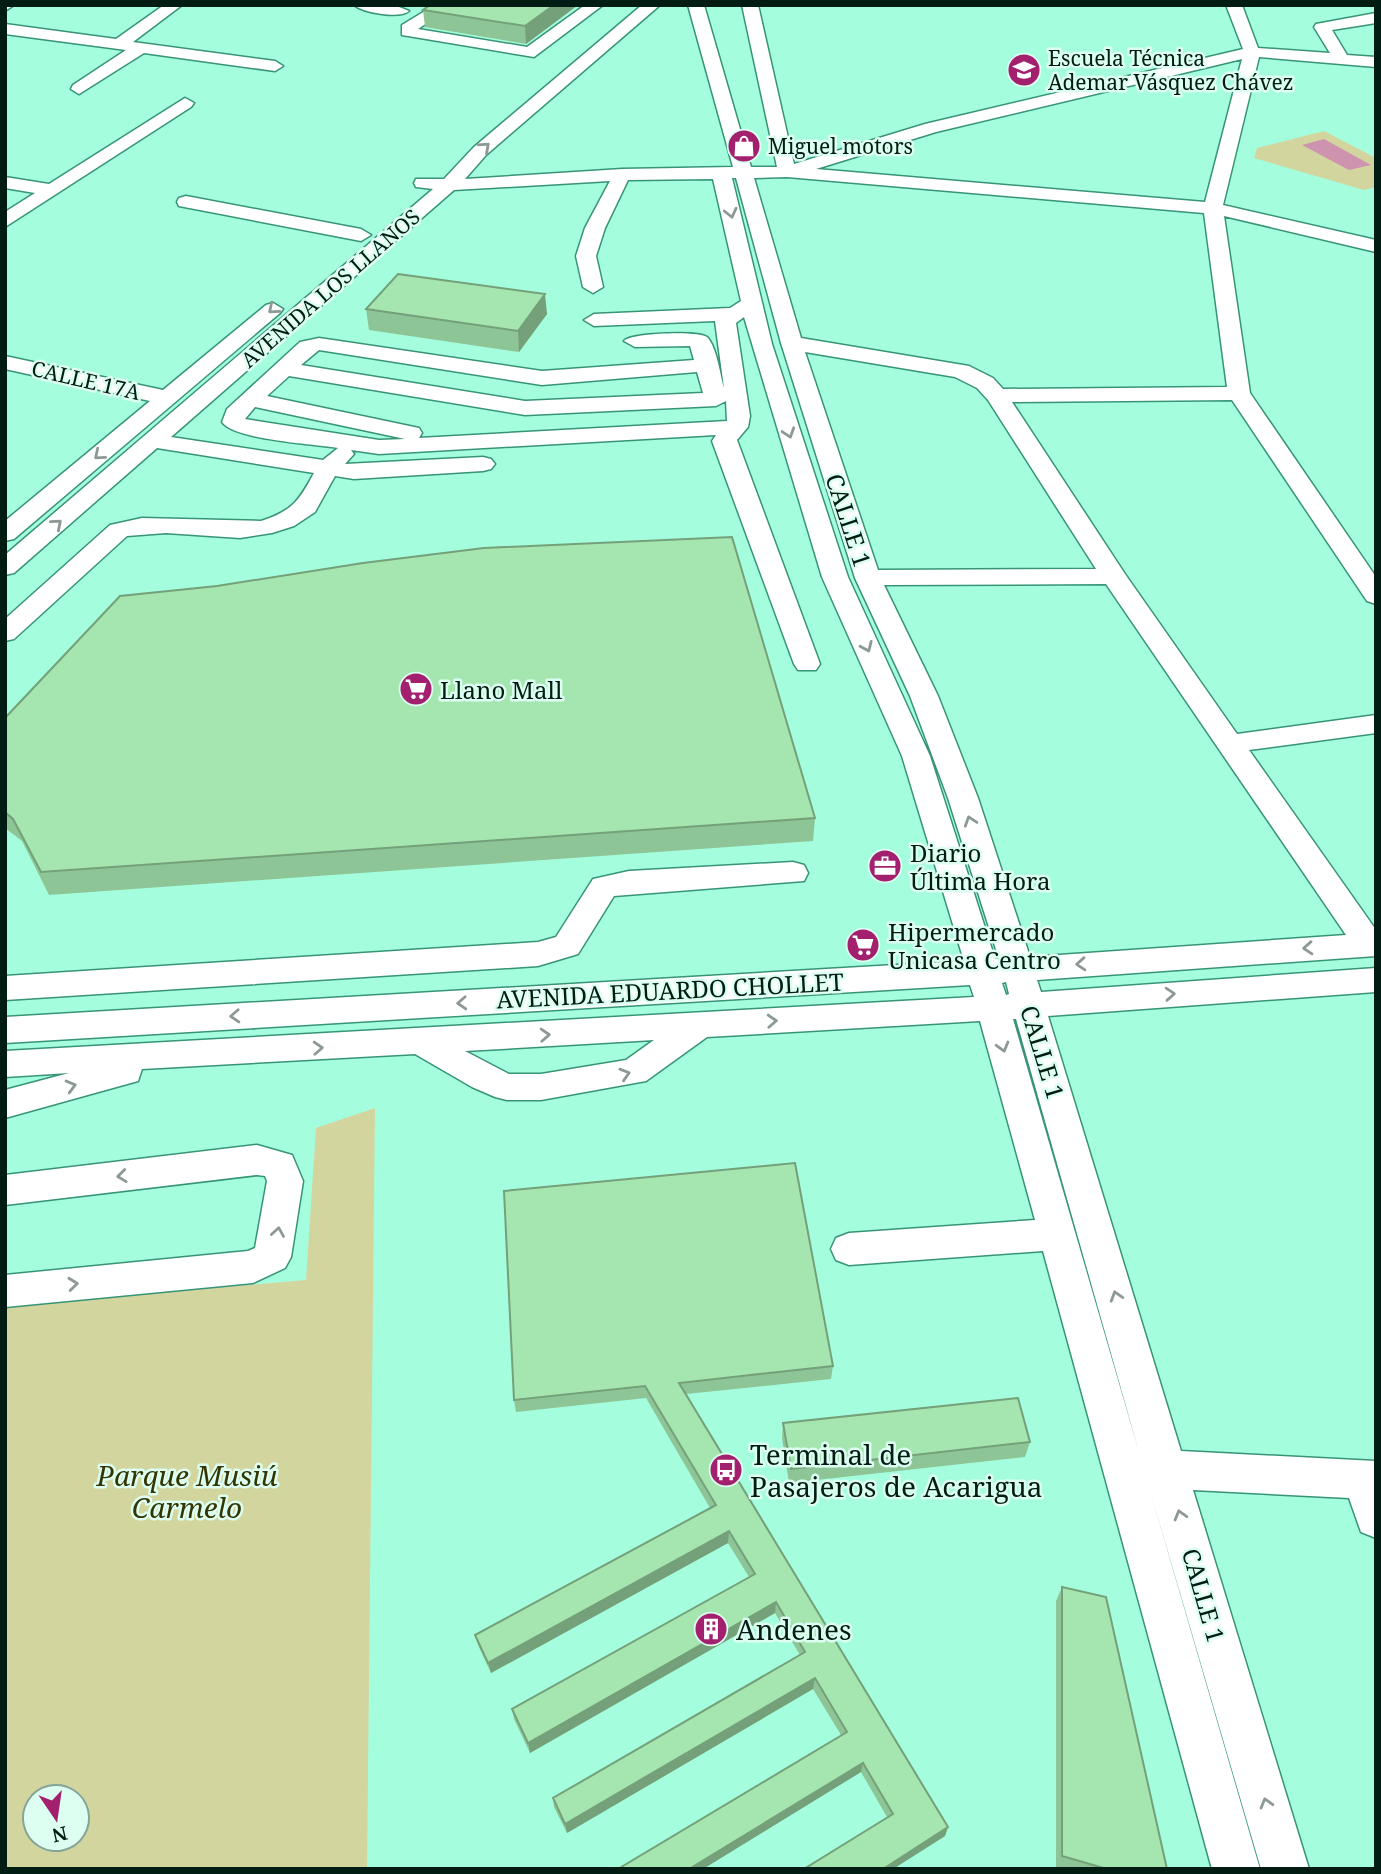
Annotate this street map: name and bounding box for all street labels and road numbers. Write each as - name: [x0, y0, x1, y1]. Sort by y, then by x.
- street label: AVENIDA LOS LLANOS: [234, 202, 426, 374]
- street label: CALLE 17A: [29, 354, 143, 406]
- street label: CALLE 1: [818, 469, 880, 571]
- street label: AVENIDA EDUARDO CHOLLET: [495, 964, 845, 1016]
- street label: CALLE 1: [1013, 1001, 1073, 1103]
- street label: CALLE 1: [1175, 1544, 1233, 1646]

